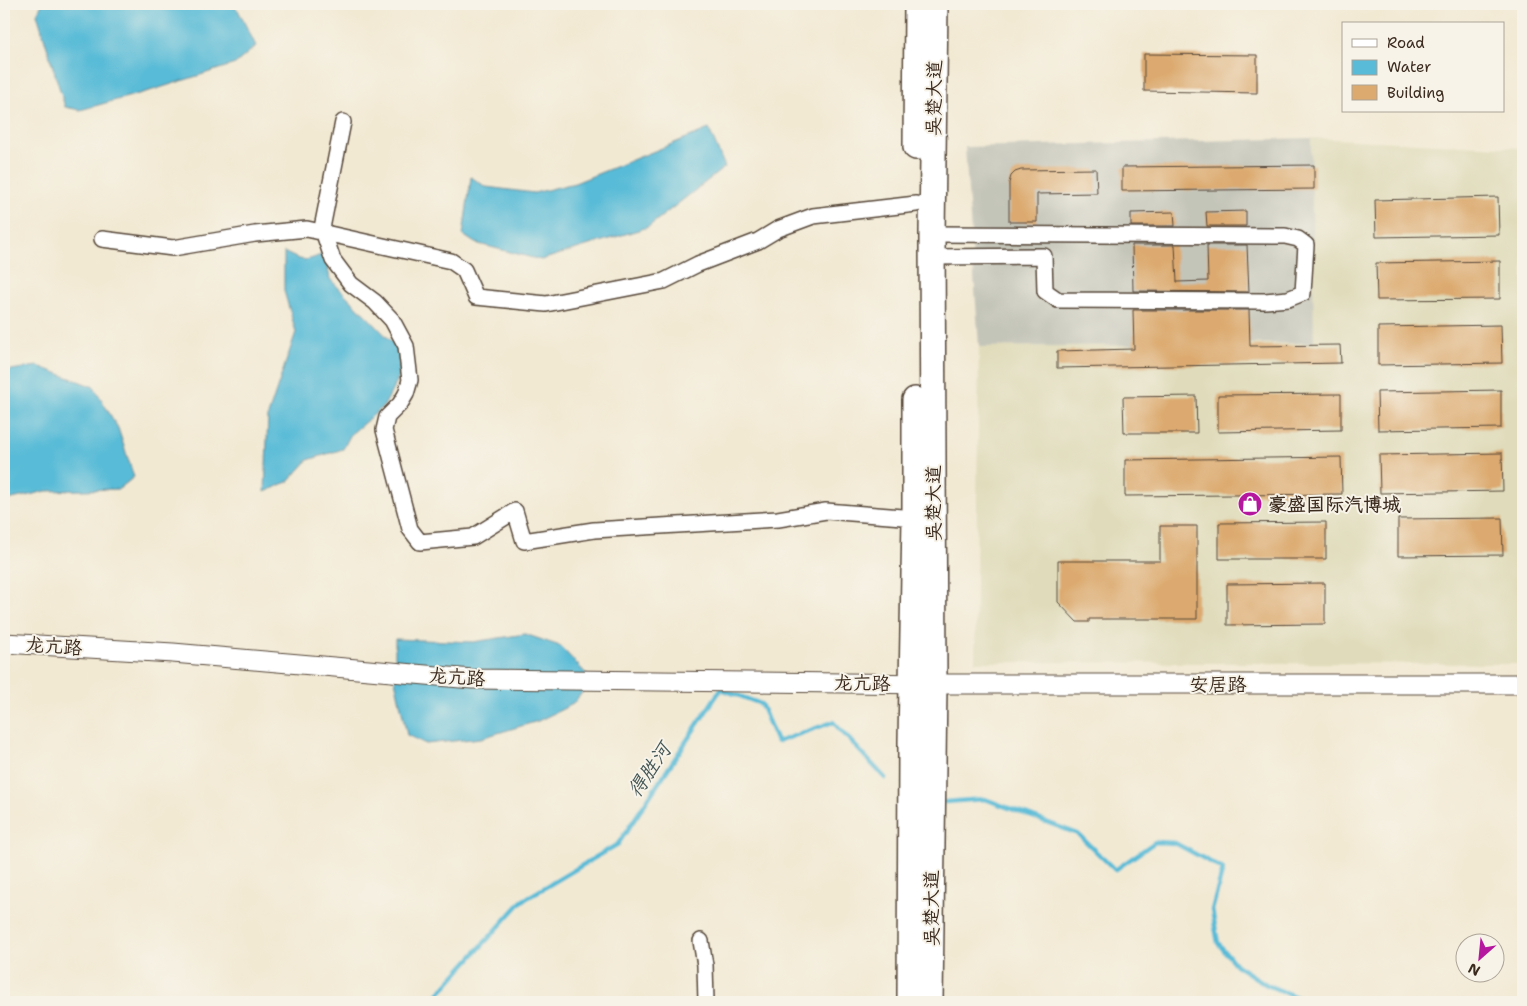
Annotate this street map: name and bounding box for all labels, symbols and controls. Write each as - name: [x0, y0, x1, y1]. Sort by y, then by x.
- legend: [1342, 22, 1504, 112]
- text: Road: [1387, 33, 1425, 53]
- text: Water: [1387, 57, 1431, 77]
- street label: 吴楚大道: [921, 60, 947, 136]
- text: Building: [1387, 83, 1444, 103]
- street label: 吴楚大道: [921, 465, 946, 541]
- shop icon: 豪盛国际汽博城: [1237, 491, 1263, 517]
- place label: 豪盛国际汽博城: [1268, 492, 1401, 517]
- street label: 龙亢路: [25, 632, 83, 660]
- street label: 龙亢路: [428, 663, 486, 691]
- street label: 龙亢路: [833, 670, 891, 696]
- street label: 安居路: [1189, 672, 1247, 697]
- water label: 得胜河: [621, 735, 678, 802]
- street label: 吴楚大道: [919, 870, 944, 946]
- north arrow: [1454, 934, 1504, 984]
- text: N: [1465, 959, 1483, 980]

